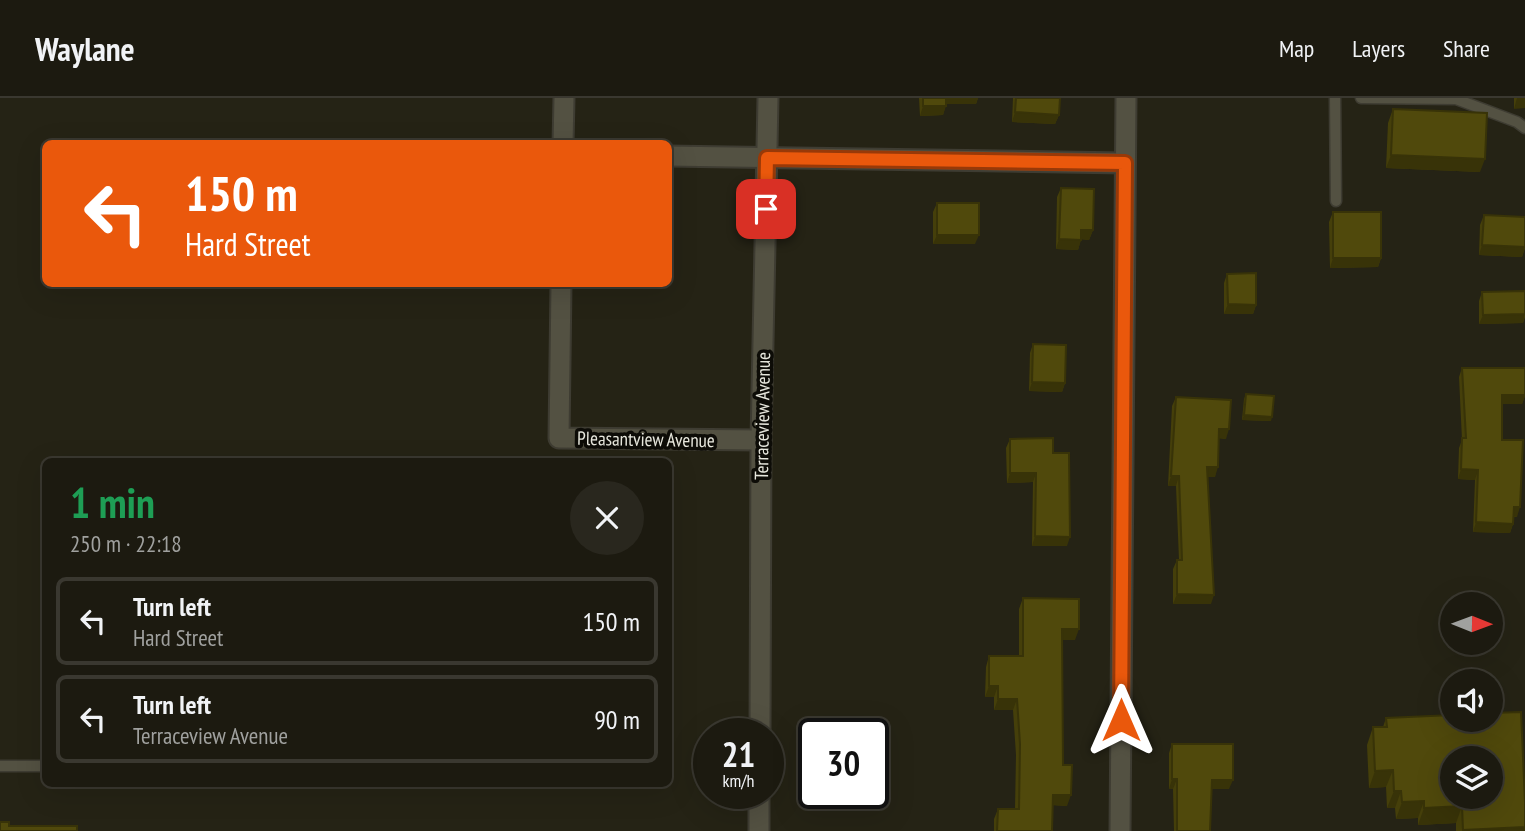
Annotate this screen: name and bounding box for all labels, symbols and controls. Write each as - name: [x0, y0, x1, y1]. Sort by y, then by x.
- text: Waylane: [35, 27, 135, 70]
- text: Map: [1279, 33, 1314, 64]
- text: Layers: [1352, 33, 1405, 64]
- text: Share: [1443, 33, 1490, 64]
- text: 150 m: [185, 161, 298, 225]
- icon: left: [70, 168, 161, 259]
- pin: [736, 179, 796, 239]
- icon: arrive: [747, 190, 785, 228]
- text: Hard Street: [185, 223, 311, 265]
- street label: Terraceview Avenue: [749, 352, 775, 480]
- street label: Pleasantview Avenue: [577, 426, 715, 452]
- text: 1 min: [70, 475, 155, 530]
- button: close: [570, 481, 644, 555]
- text: 250 m · 22:18: [70, 529, 182, 558]
- text: Turn left: [133, 590, 211, 623]
- north arrow: [1440, 592, 1503, 654]
- map controls: [1440, 592, 1503, 809]
- icon: left: [74, 602, 112, 640]
- text: 150 m: [582, 605, 640, 638]
- text: Hard Street: [133, 623, 223, 652]
- button: sound: [1440, 669, 1503, 732]
- position arrow: [1084, 683, 1158, 757]
- text: Turn left: [133, 688, 211, 721]
- icon: left: [74, 700, 112, 738]
- text: 90 m: [594, 703, 640, 736]
- speed limit sign: 30: [798, 718, 889, 809]
- text: Terraceview Avenue: [133, 721, 288, 750]
- text: 21: [722, 731, 755, 777]
- button: layers: [1440, 746, 1503, 809]
- text: km/h: [723, 769, 754, 792]

